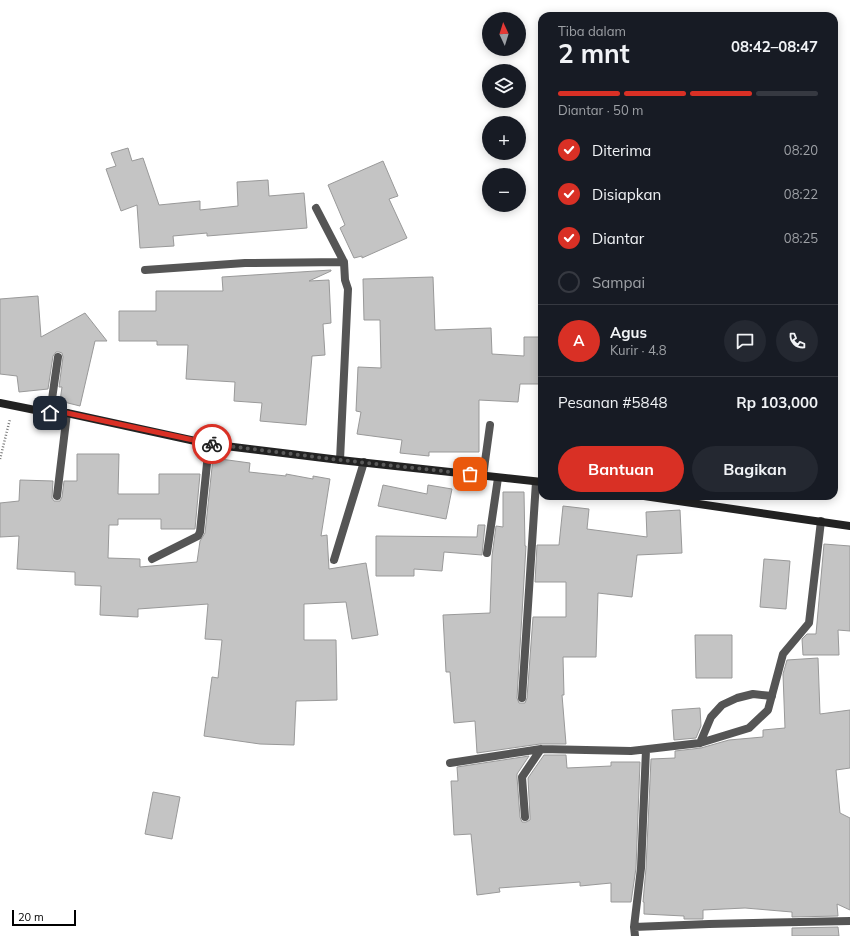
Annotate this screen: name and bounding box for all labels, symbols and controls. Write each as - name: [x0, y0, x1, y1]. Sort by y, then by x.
- north arrow: [482, 12, 526, 56]
- map controls: [482, 12, 526, 212]
- text: Tiba dalam: [558, 23, 626, 39]
- text: 2 mnt: [558, 37, 630, 70]
- text: 08:42–08:47: [731, 37, 818, 56]
- button: layers: [482, 64, 526, 108]
- text: Diantar · 50 m: [558, 102, 644, 118]
- button: +: [482, 116, 526, 160]
- icon: check: [558, 139, 580, 161]
- text: Diterima: [592, 141, 651, 160]
- text: 08:20: [784, 142, 818, 158]
- button: −: [482, 168, 526, 212]
- icon: check: [558, 183, 580, 205]
- text: Disiapkan: [592, 185, 661, 204]
- text: 08:22: [784, 186, 818, 202]
- icon: check: [558, 227, 580, 249]
- text: Diantar: [592, 229, 644, 248]
- text: 08:25: [784, 230, 818, 246]
- text: Sampai: [592, 273, 645, 292]
- button: chat: [724, 320, 766, 362]
- button: phone: [776, 320, 818, 362]
- text: Agus: [610, 323, 647, 342]
- text: A: [573, 331, 585, 350]
- text: Kurir · 4.8: [610, 342, 667, 358]
- text: Pesanan #5848: [558, 393, 668, 412]
- text: Rp 103,000: [736, 393, 818, 412]
- pin: [33, 396, 67, 430]
- icon: home: [39, 402, 61, 424]
- courier: [192, 424, 232, 464]
- icon: bike: [201, 433, 223, 455]
- button: Bantuan: [558, 446, 684, 492]
- button: Bagikan: [692, 446, 818, 492]
- pin: [453, 457, 487, 491]
- icon: bag: [459, 463, 481, 485]
- scale bar: [12, 908, 76, 927]
- text: 20 m: [18, 910, 44, 924]

